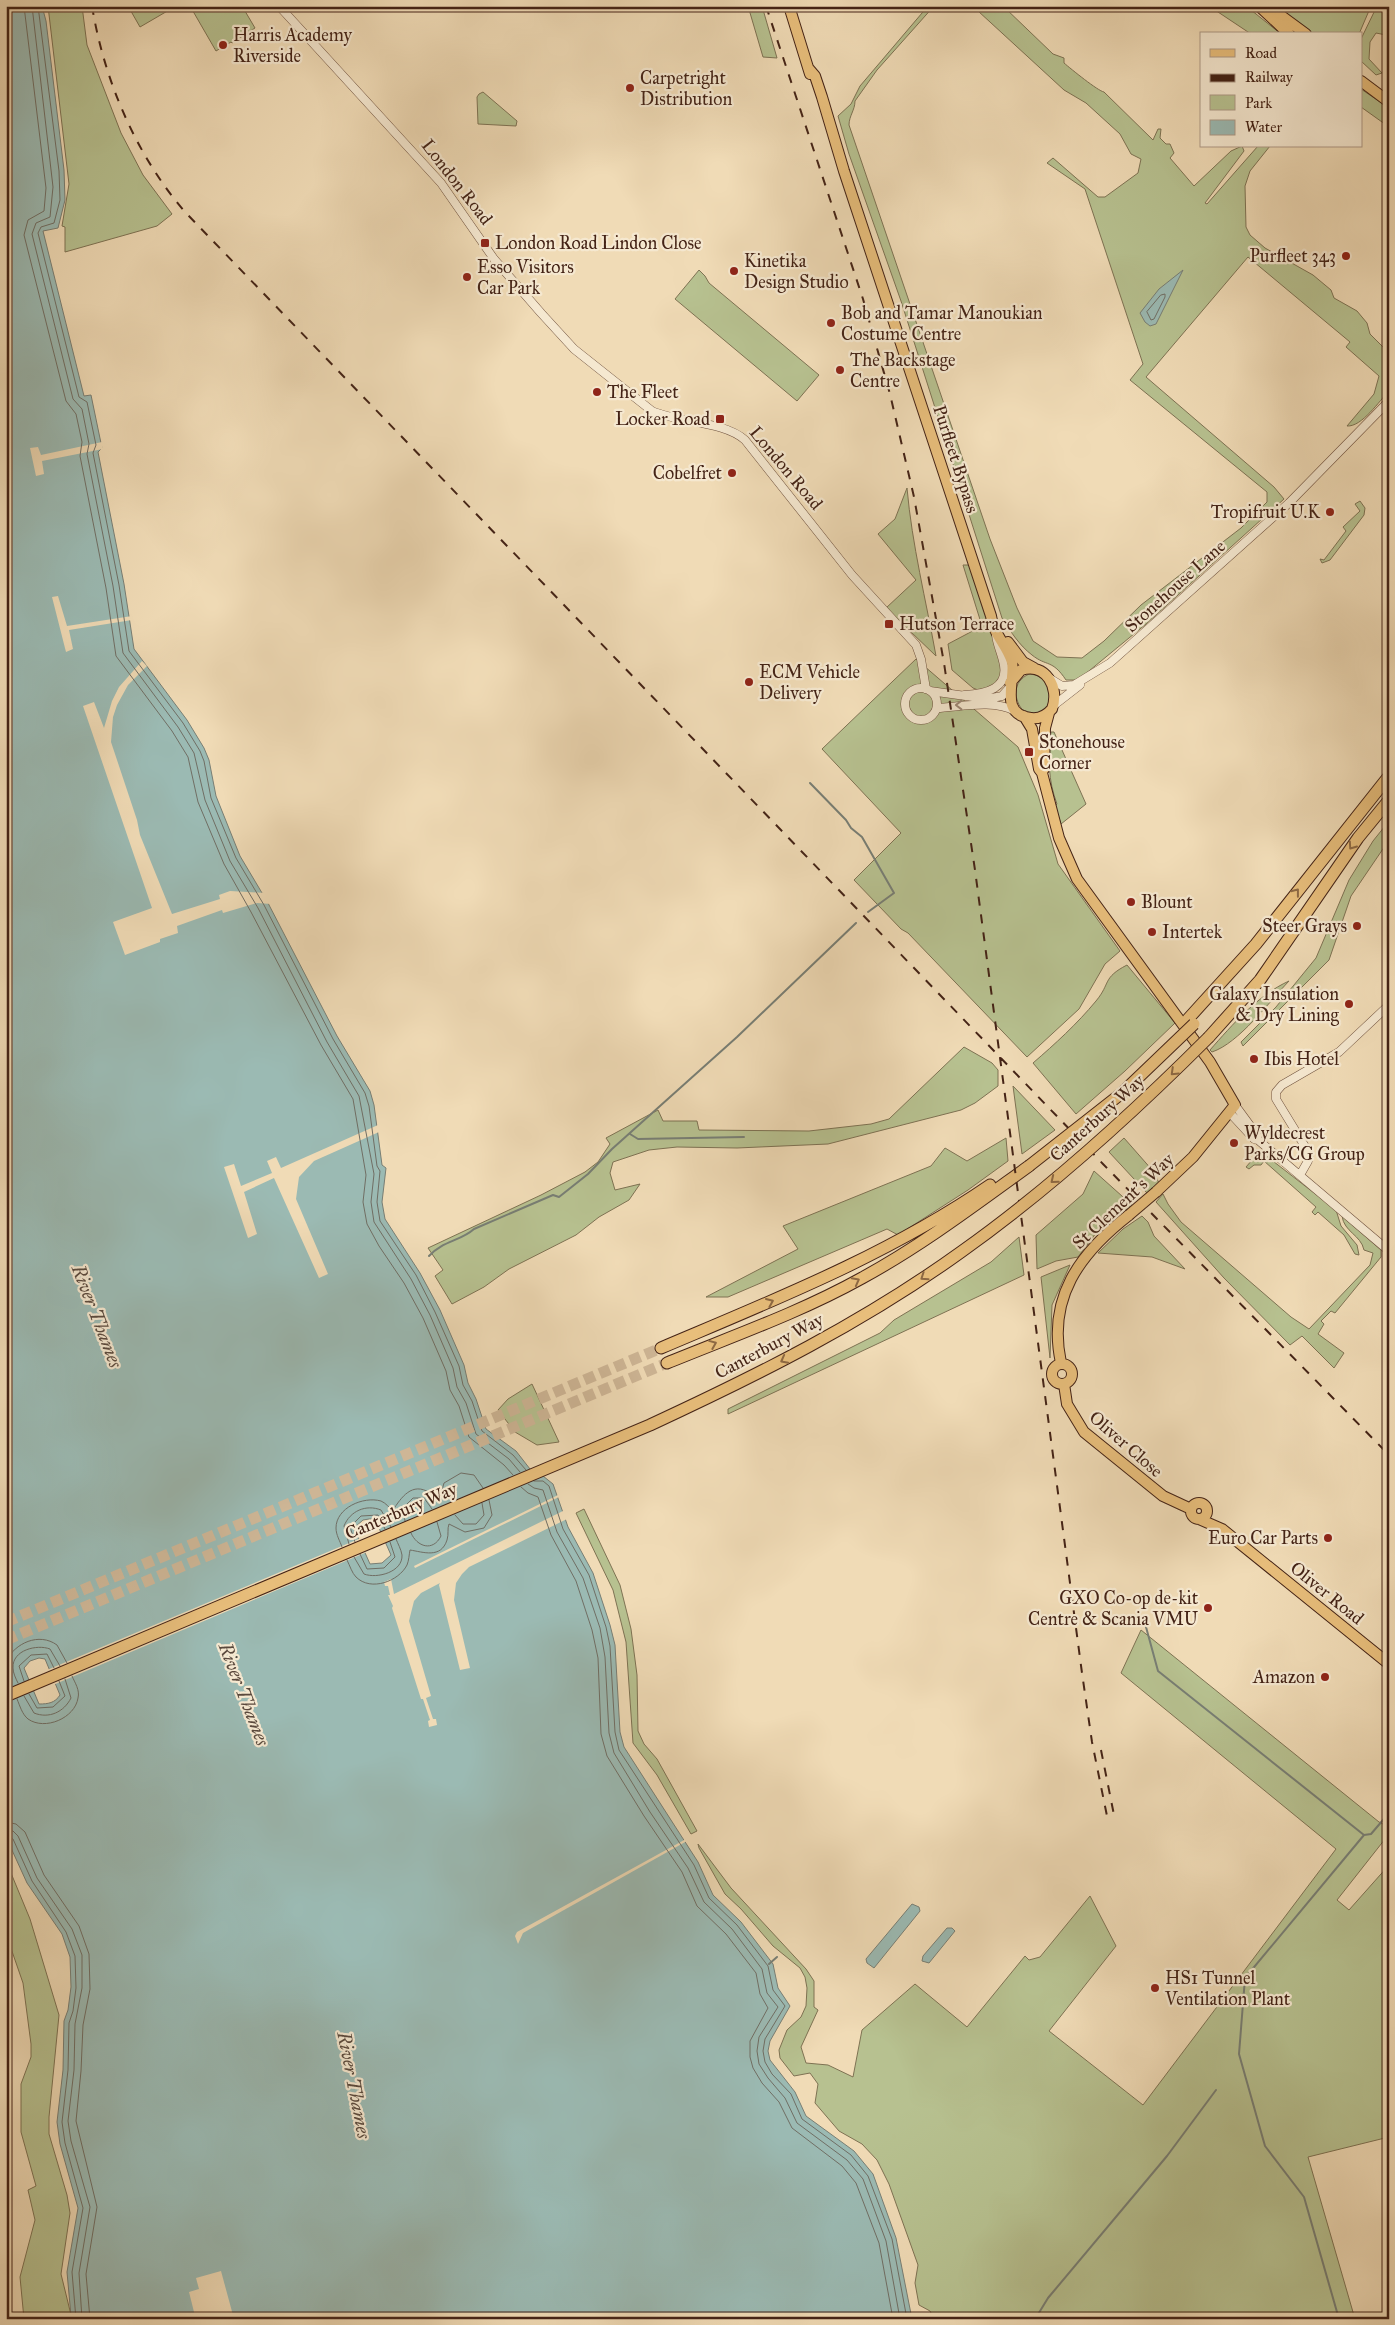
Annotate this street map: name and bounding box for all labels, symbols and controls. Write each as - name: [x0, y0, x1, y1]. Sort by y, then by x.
- place label: Harris Academy Riverside: [233, 24, 353, 67]
- legend: [1200, 32, 1362, 148]
- marker: Harris Academy Riverside: [217, 39, 229, 51]
- text: Road: [1245, 44, 1277, 62]
- place label: Carpetright Distribution: [640, 67, 732, 110]
- text: Railway: [1245, 68, 1294, 86]
- marker: Carpetright Distribution: [624, 82, 636, 94]
- text: Park: [1245, 94, 1272, 112]
- text: Water: [1245, 118, 1282, 136]
- street label: London Road: [417, 135, 497, 229]
- place label: London Road Lindon Close: [495, 232, 702, 254]
- marker: London Road Lindon Close: [479, 237, 491, 249]
- place label: Purfleet 343: [1250, 245, 1336, 267]
- place label: Kinetika Design Studio: [744, 250, 849, 294]
- marker: Purfleet 343: [1340, 250, 1352, 262]
- place label: Esso Visitors Car Park: [477, 256, 574, 299]
- marker: Kinetika Design Studio: [728, 265, 740, 277]
- marker: Esso Visitors Car Park: [461, 271, 473, 283]
- place label: Bob and Tamar Manoukian Costume Centre: [841, 302, 1043, 345]
- marker: Bob and Tamar Manoukian Costume Centre: [825, 317, 837, 329]
- place label: The Backstage Centre: [850, 349, 956, 392]
- marker: The Backstage Centre: [834, 364, 846, 376]
- place label: The Fleet: [607, 381, 679, 403]
- marker: The Fleet: [591, 386, 603, 398]
- street label: Purfleet Bypass: [928, 402, 984, 516]
- place label: Locker Road: [615, 408, 710, 430]
- marker: Locker Road: [714, 413, 726, 425]
- street label: London Road: [745, 422, 827, 514]
- place label: Cobelfret: [653, 462, 723, 484]
- marker: Cobelfret: [726, 467, 738, 479]
- place label: Tropifruit U.K: [1211, 501, 1321, 523]
- marker: Tropifruit U.K: [1324, 506, 1336, 518]
- street label: Stonehouse Lane: [1120, 535, 1230, 637]
- place label: Hutson Terrace: [899, 613, 1014, 635]
- marker: Hutson Terrace: [883, 618, 895, 630]
- place label: ECM Vehicle Delivery: [759, 661, 860, 704]
- marker: ECM Vehicle Delivery: [743, 676, 755, 688]
- one-way arrow: [955, 700, 962, 710]
- place label: Stonehouse Corner: [1039, 731, 1125, 774]
- marker: Stonehouse Corner: [1023, 746, 1035, 758]
- one-way arrow: [1349, 841, 1358, 850]
- one-way arrow: [1290, 888, 1299, 898]
- place label: Blount: [1141, 891, 1193, 913]
- marker: Blount: [1125, 896, 1137, 908]
- place label: Steer Grays: [1262, 915, 1347, 937]
- marker: Steer Grays: [1351, 920, 1363, 932]
- place label: Intertek: [1162, 921, 1223, 943]
- marker: Intertek: [1146, 926, 1158, 938]
- place label: Galaxy Insulation & Dry Lining: [1209, 983, 1340, 1027]
- marker: Galaxy Insulation & Dry Lining: [1343, 998, 1355, 1010]
- place label: Ibis Hotel: [1264, 1048, 1339, 1070]
- marker: Ibis Hotel: [1248, 1053, 1260, 1065]
- one-way arrow: [1171, 1066, 1180, 1075]
- street label: Canterbury Way: [1045, 1069, 1149, 1166]
- place label: Wyldecrest Parks/CG Group: [1244, 1122, 1365, 1165]
- marker: Wyldecrest Parks/CG Group: [1228, 1137, 1240, 1149]
- street label: St Clement's Way: [1068, 1148, 1179, 1254]
- one-way arrow: [1051, 1175, 1060, 1183]
- water label: River Thames: [66, 1260, 127, 1371]
- one-way arrow: [920, 1271, 929, 1281]
- one-way arrow: [851, 1277, 860, 1287]
- one-way arrow: [765, 1297, 774, 1308]
- street label: Canterbury Way: [711, 1308, 827, 1384]
- one-way arrow: [708, 1340, 717, 1351]
- one-way arrow: [780, 1354, 789, 1364]
- street label: Oliver Close: [1085, 1406, 1167, 1482]
- street label: Canterbury Way: [342, 1477, 461, 1544]
- place label: Euro Car Parts: [1208, 1527, 1318, 1549]
- marker: Euro Car Parts: [1322, 1532, 1334, 1544]
- street label: Oliver Road: [1286, 1557, 1368, 1629]
- place label: GXO Co-op de-kit Centre & Scania VMU: [1028, 1587, 1199, 1630]
- marker: GXO Co-op de-kit Centre & Scania VMU: [1202, 1602, 1214, 1614]
- water label: River Thames: [213, 1638, 274, 1749]
- place label: Amazon: [1252, 1666, 1315, 1688]
- marker: Amazon: [1319, 1671, 1331, 1683]
- place label: HS1 Tunnel Ventilation Plant: [1164, 1967, 1291, 2010]
- marker: HS1 Tunnel Ventilation Plant: [1149, 1982, 1161, 1994]
- water label: River Thames: [332, 2029, 376, 2141]

